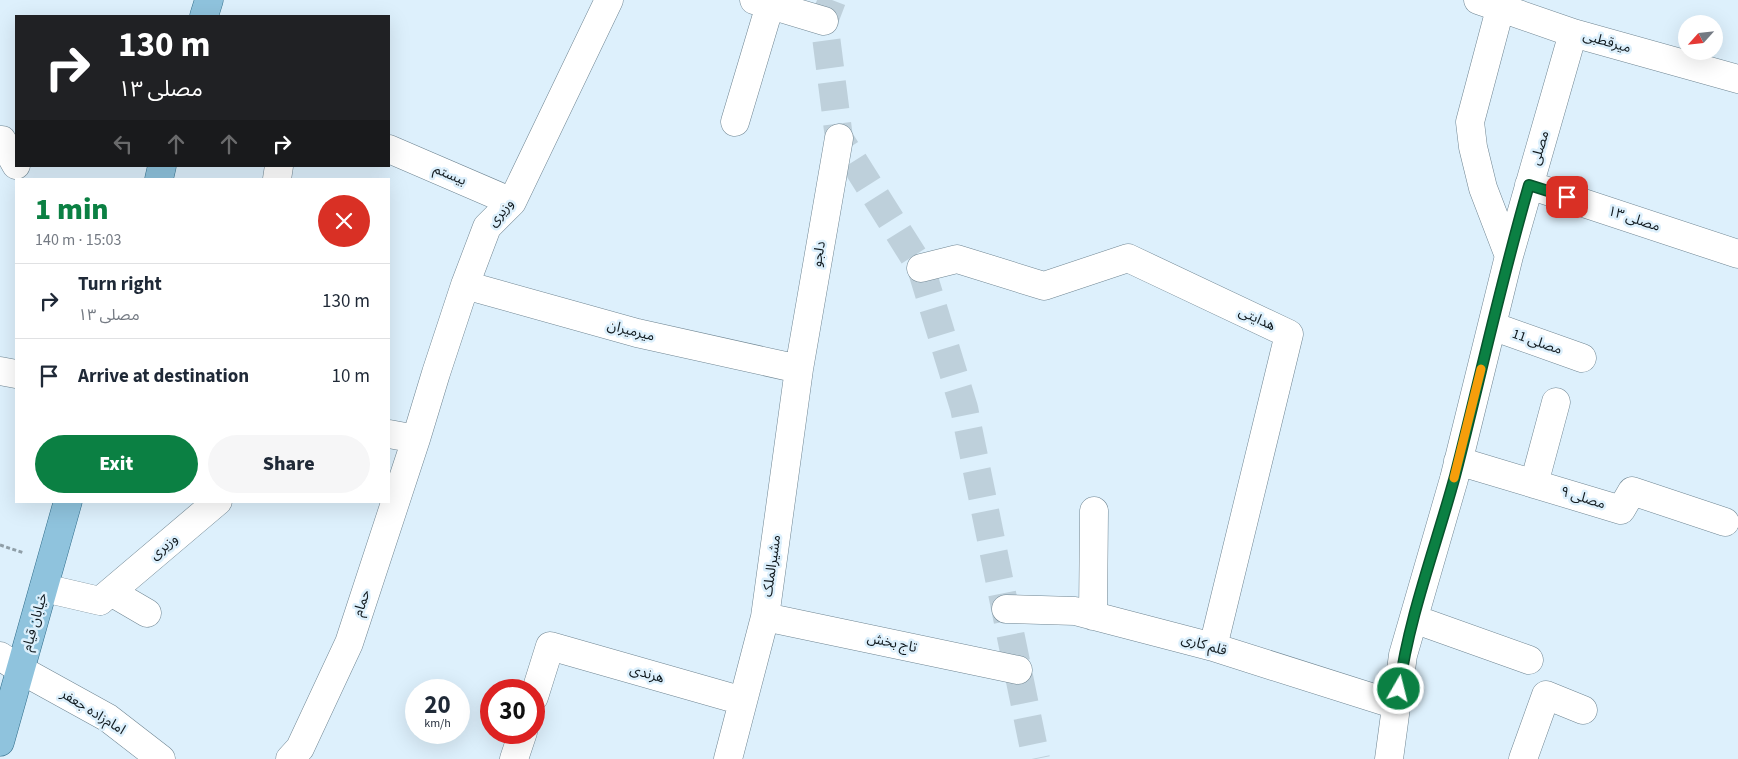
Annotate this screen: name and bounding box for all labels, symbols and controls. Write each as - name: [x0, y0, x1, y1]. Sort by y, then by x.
- north arrow: [1678, 15, 1722, 60]
- map controls: [1678, 15, 1723, 60]
- text: 130 m: [118, 20, 210, 70]
- street label: میرقطبی: [1581, 26, 1633, 58]
- icon: right: [35, 35, 100, 100]
- text: مصلی ۱۳: [118, 73, 203, 105]
- street label: مصلی: [1526, 128, 1554, 168]
- icon: left: [109, 130, 137, 158]
- icon: ahead: [162, 130, 190, 158]
- icon: ahead: [215, 130, 243, 158]
- icon: right: [268, 130, 296, 158]
- street label: بیستم: [430, 159, 470, 191]
- pin: [1546, 176, 1588, 218]
- icon: arrive: [1553, 183, 1581, 211]
- text: 1 min: [35, 188, 109, 231]
- button: close: [318, 195, 370, 247]
- street label: وزیری: [483, 195, 519, 231]
- street label: مصلی ۱۳: [1605, 201, 1663, 237]
- text: 140 m · 15:03: [35, 229, 122, 251]
- street label: دلجو: [807, 239, 831, 268]
- text: Turn right: [78, 271, 162, 298]
- icon: right: [35, 287, 63, 315]
- text: 130 m: [322, 288, 370, 315]
- street label: هدایتی: [1235, 302, 1279, 336]
- text: مصلی ۱۳: [78, 304, 140, 326]
- street label: میرمیران: [605, 315, 657, 347]
- street label: مصلی 11: [1509, 324, 1565, 360]
- icon: arrive: [35, 362, 63, 390]
- text: Arrive at destination: [78, 363, 249, 390]
- text: 10 m: [332, 363, 370, 390]
- button: Exit: [35, 435, 198, 493]
- button: Share: [208, 435, 370, 493]
- street label: مصلی ۹: [1558, 482, 1608, 514]
- street label: وزیری: [146, 529, 182, 565]
- street label: مشیرالملک: [758, 534, 786, 598]
- street label: حمام: [348, 587, 376, 619]
- street label: خیابان قیام: [17, 590, 53, 654]
- street label: تاج بخش: [865, 628, 919, 658]
- street label: قلم کاری: [1179, 629, 1229, 661]
- street label: هرندی: [627, 660, 667, 688]
- position arrow: [1372, 662, 1424, 714]
- speed limit sign: 30: [480, 679, 545, 744]
- street label: امام‌زاده جعفر: [56, 684, 129, 740]
- text: 20: [424, 687, 451, 723]
- text: km/h: [424, 715, 451, 732]

